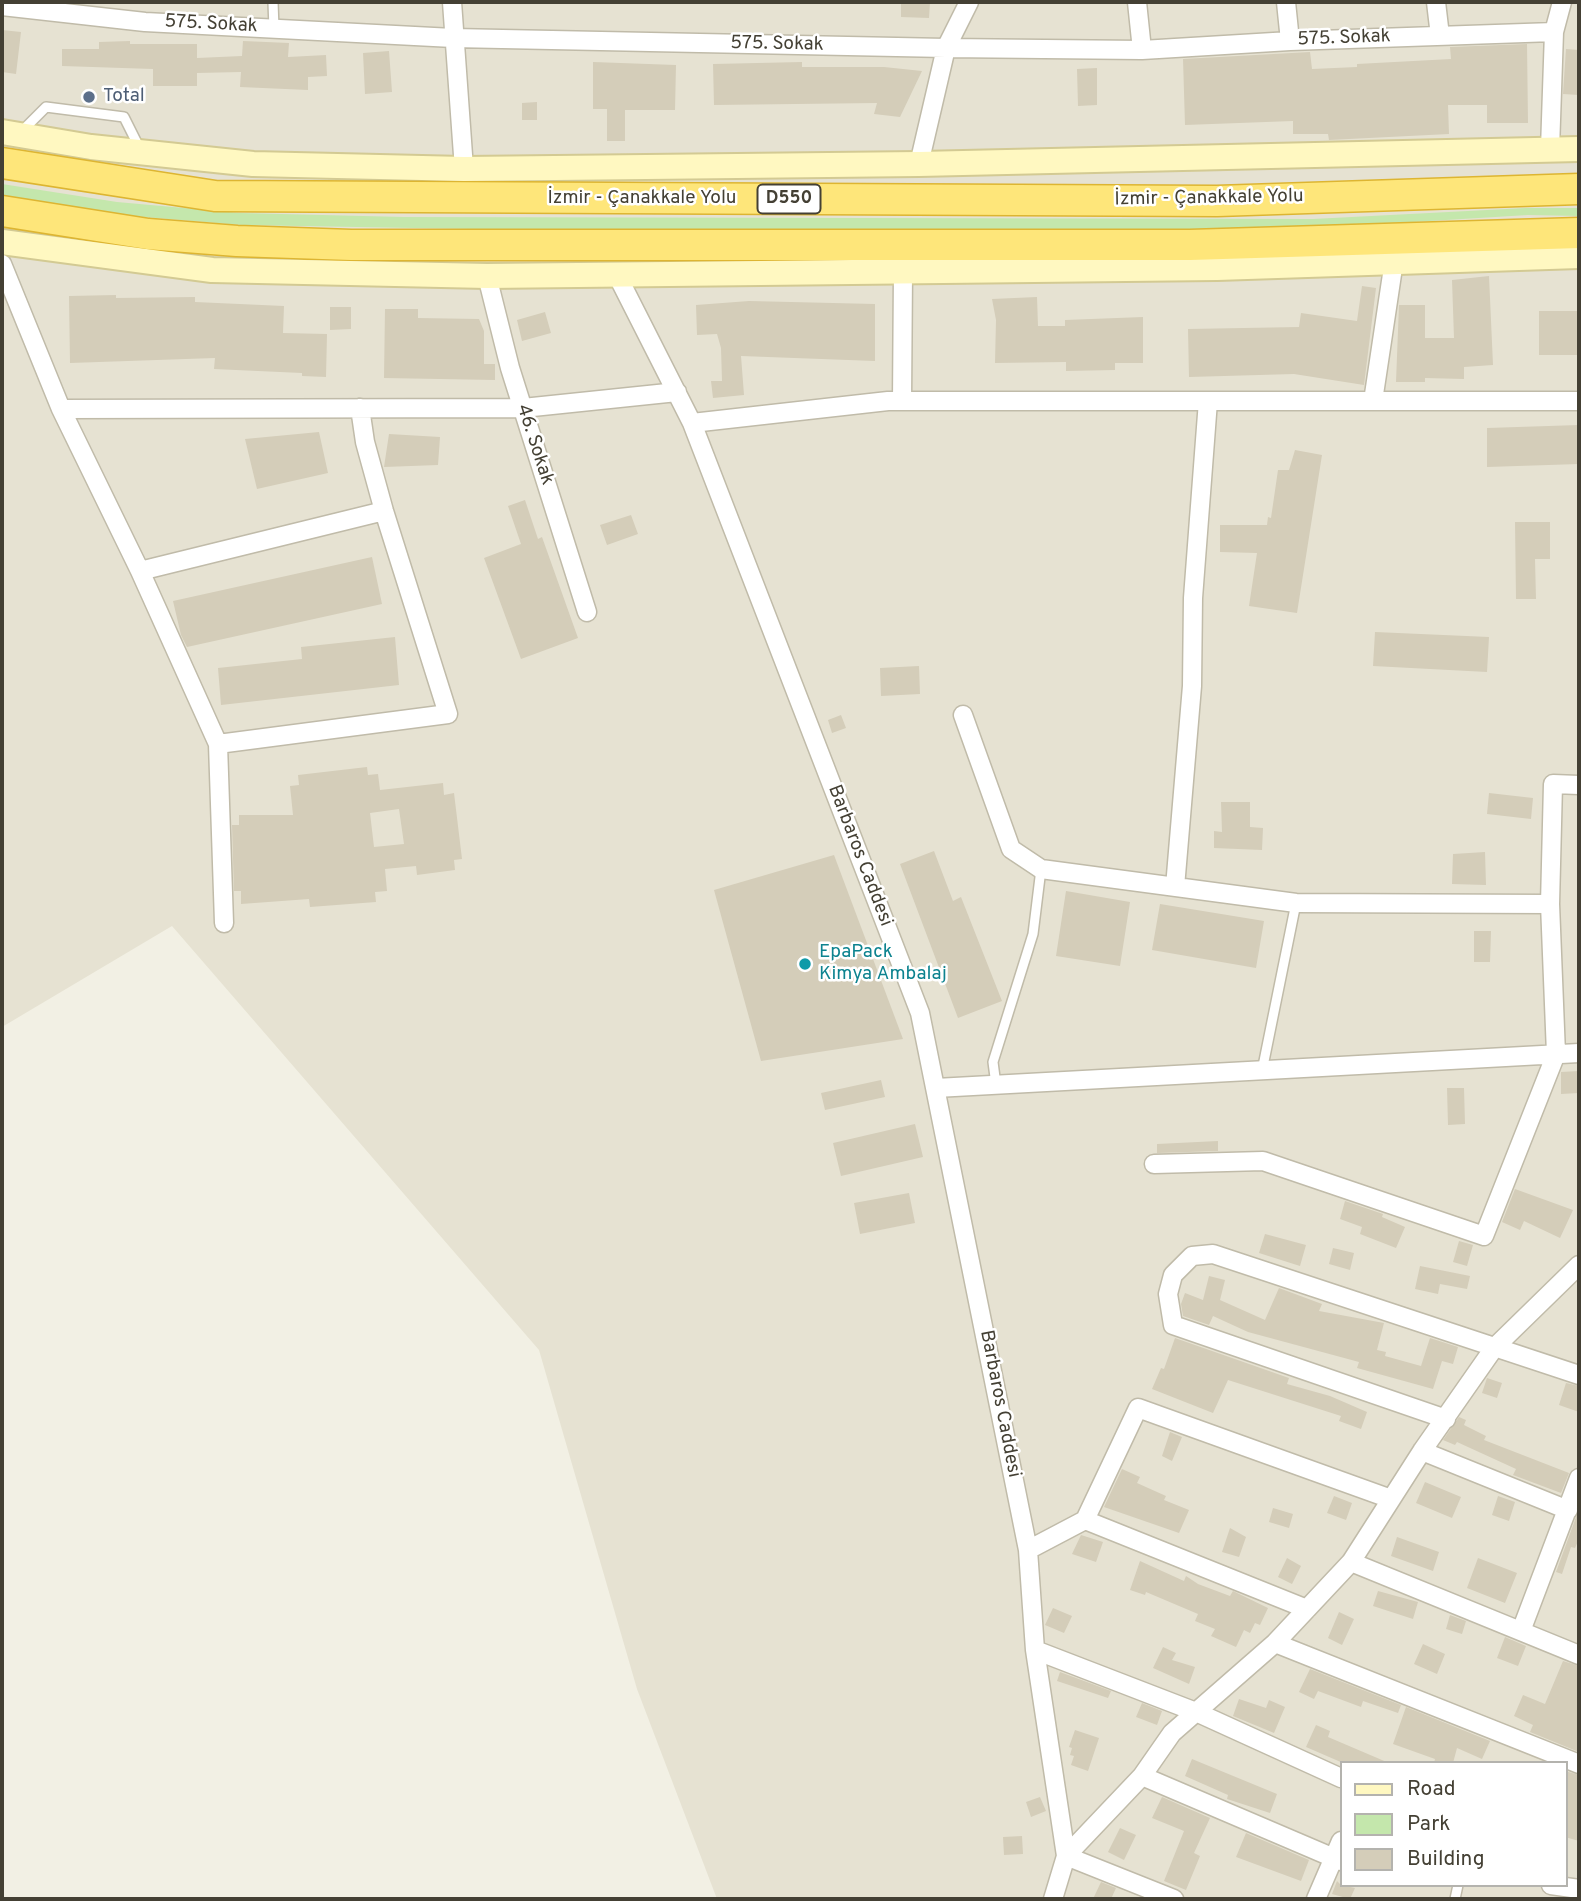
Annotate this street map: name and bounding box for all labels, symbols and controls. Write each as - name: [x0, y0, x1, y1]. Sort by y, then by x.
- street label: 575. Sokak: [164, 11, 258, 39]
- street label: 575. Sokak: [1297, 26, 1391, 52]
- street label: 575. Sokak: [730, 33, 824, 57]
- place label: Total: [103, 86, 145, 108]
- marker: Total: [81, 89, 97, 105]
- road number: D550: [758, 184, 820, 214]
- street label: İzmir - Çanakkale Yolu: [1114, 186, 1304, 212]
- street label: İzmir - Çanakkale Yolu: [547, 188, 737, 210]
- street label: 46. Sokak: [510, 402, 558, 488]
- street label: Barbaros Caddesi: [822, 782, 896, 930]
- place label: EpaPack Kimya Ambalaj: [819, 942, 947, 986]
- marker: EpaPack Kimya Ambalaj: [797, 956, 813, 972]
- street label: Barbaros Caddesi: [974, 1328, 1024, 1480]
- legend: [1340, 1761, 1567, 1887]
- text: Road: [1407, 1776, 1456, 1803]
- text: Park: [1407, 1811, 1450, 1838]
- text: Building: [1407, 1846, 1485, 1873]

